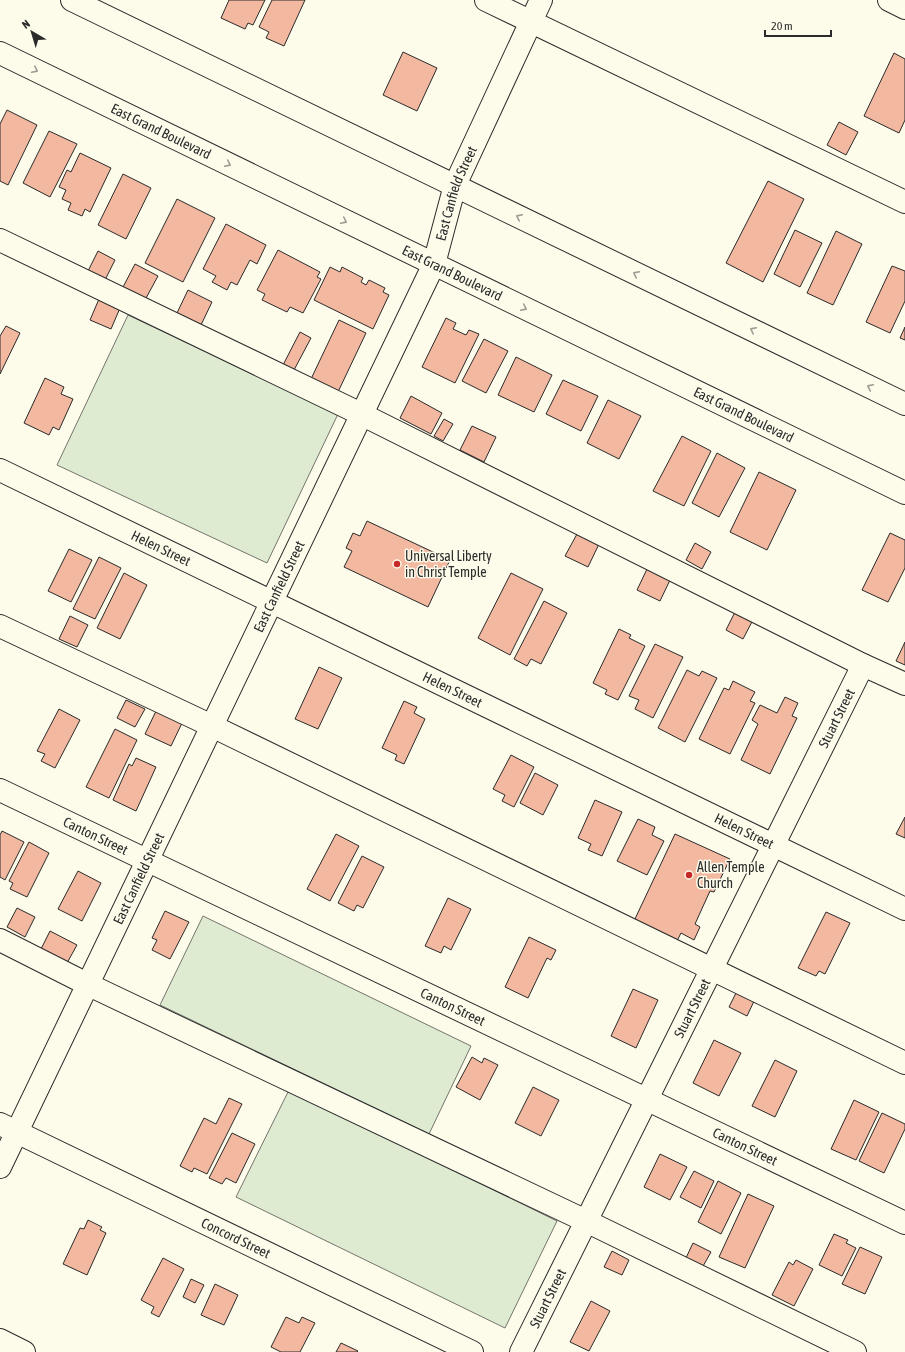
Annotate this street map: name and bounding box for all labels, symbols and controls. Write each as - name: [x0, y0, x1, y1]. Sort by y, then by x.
- north arrow: [12, 12, 52, 52]
- scale bar: [765, 12, 831, 38]
- text: N: [20, 17, 32, 31]
- text: 20 m: [771, 19, 793, 33]
- one-way arrow: [31, 65, 38, 73]
- street label: East Grand Boulevard: [108, 100, 214, 162]
- street label: East Canfield Street: [433, 143, 480, 242]
- one-way arrow: [223, 159, 231, 167]
- one-way arrow: [516, 214, 524, 222]
- one-way arrow: [340, 216, 348, 224]
- street label: East Grand Boulevard: [400, 242, 505, 304]
- one-way arrow: [633, 271, 640, 279]
- one-way arrow: [520, 303, 528, 311]
- one-way arrow: [750, 328, 757, 335]
- street label: East Grand Boulevard: [691, 384, 796, 446]
- one-way arrow: [867, 384, 874, 392]
- street label: Helen Street: [129, 527, 193, 569]
- street label: East Canfield Street: [250, 538, 308, 635]
- place label: Universal Liberty in Christ Temple: [405, 548, 492, 580]
- marker: Universal Liberty in Christ Temple: [392, 559, 402, 569]
- street label: Helen Street: [420, 668, 485, 711]
- street label: Stuart Street: [815, 686, 858, 750]
- street label: Helen Street: [712, 810, 776, 852]
- street label: Canton Street: [61, 814, 130, 858]
- street label: East Canfield Street: [110, 830, 167, 927]
- place label: Allen Temple Church: [697, 859, 765, 891]
- marker: Allen Temple Church: [684, 870, 694, 880]
- street label: Stuart Street: [671, 976, 714, 1040]
- street label: Canton Street: [418, 984, 488, 1029]
- street label: Canton Street: [710, 1124, 780, 1169]
- street label: Concord Street: [199, 1214, 273, 1261]
- street label: Stuart Street: [526, 1266, 569, 1330]

